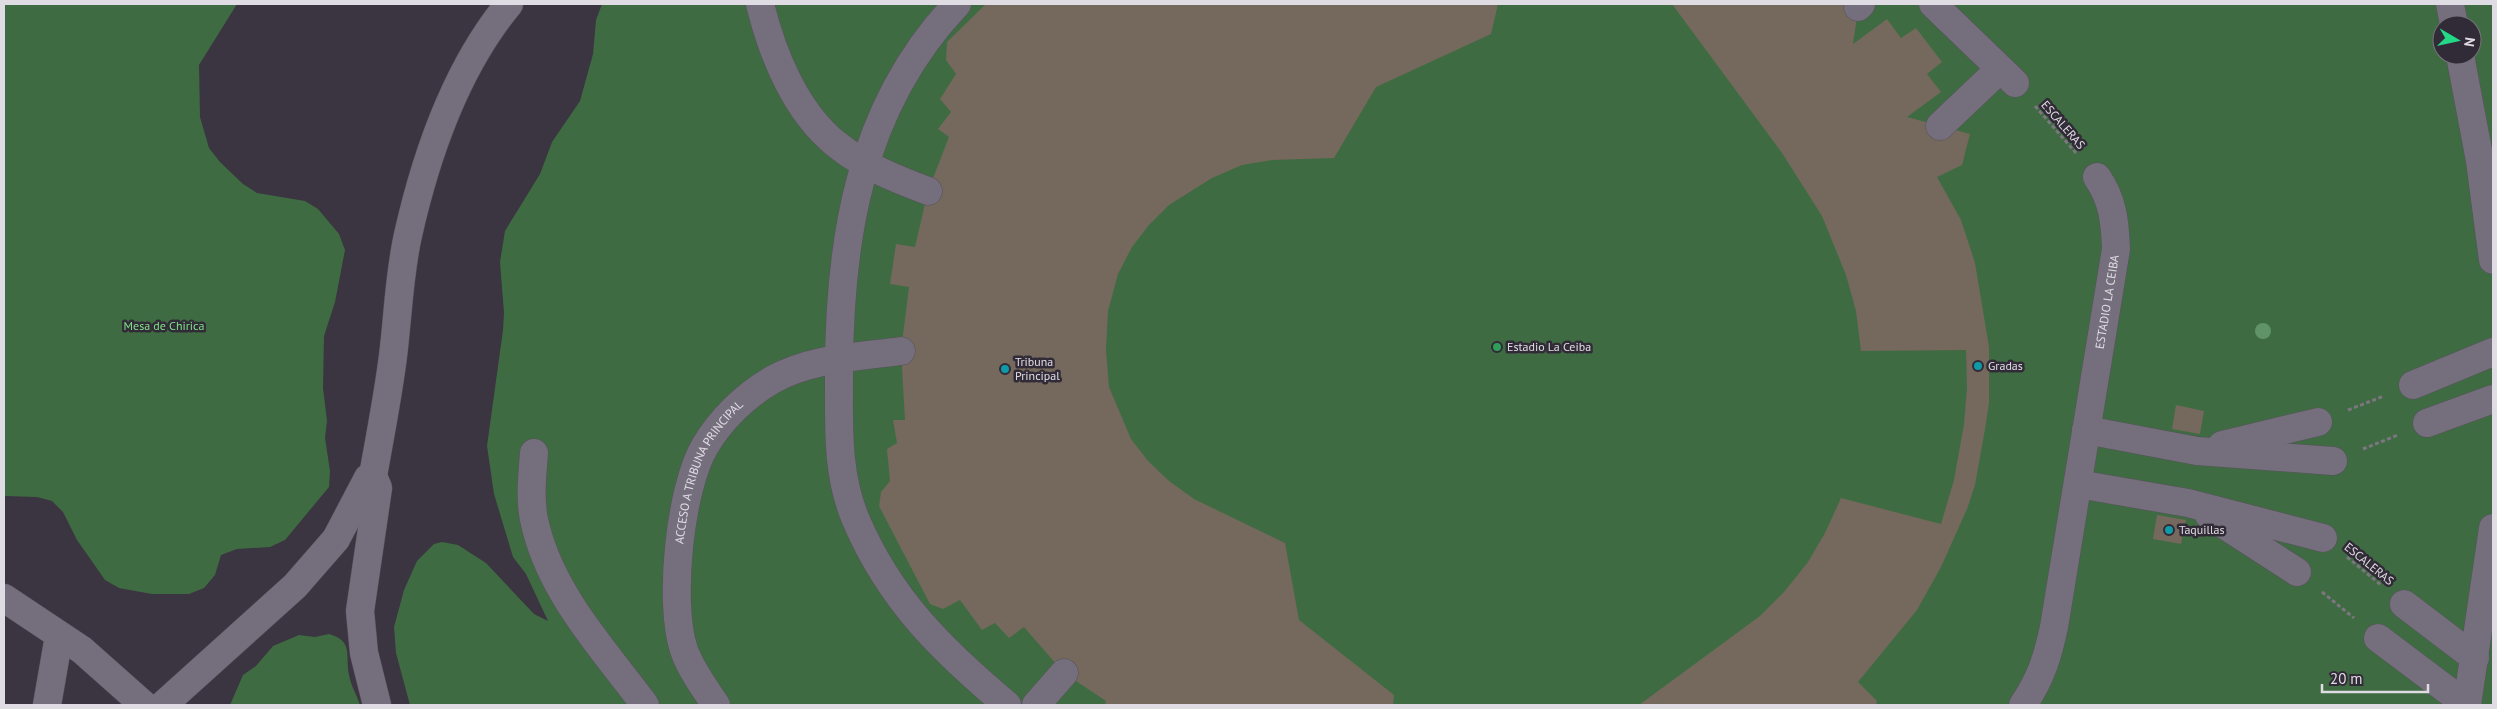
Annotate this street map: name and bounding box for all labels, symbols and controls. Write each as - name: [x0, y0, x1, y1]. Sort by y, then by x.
- north arrow: [2432, 15, 2482, 65]
- text: N: [2460, 36, 2479, 48]
- street label: ESCALERAS: [2038, 97, 2088, 152]
- street label: ESTADIO LA CEIBA: [2092, 254, 2122, 350]
- park label: Mesa de Chirica: [124, 318, 204, 333]
- place label: Estadio La Ceiba: [1507, 339, 1591, 354]
- marker: Estadio La Ceiba: [1491, 341, 1503, 353]
- place label: Tribuna Principal: [1015, 354, 1060, 383]
- place label: Gradas: [1988, 358, 2023, 373]
- marker: Gradas: [1972, 360, 1984, 372]
- marker: Tribuna Principal: [999, 363, 1011, 375]
- street label: ACCESO A TRIBUNA PRINCIPAL: [671, 397, 746, 544]
- place label: Taquillas: [2179, 522, 2225, 537]
- marker: Taquillas: [2163, 524, 2175, 536]
- street label: ESCALERAS: [2342, 539, 2397, 588]
- scale bar: [2322, 662, 2428, 694]
- text: 20 m: [2330, 669, 2363, 688]

